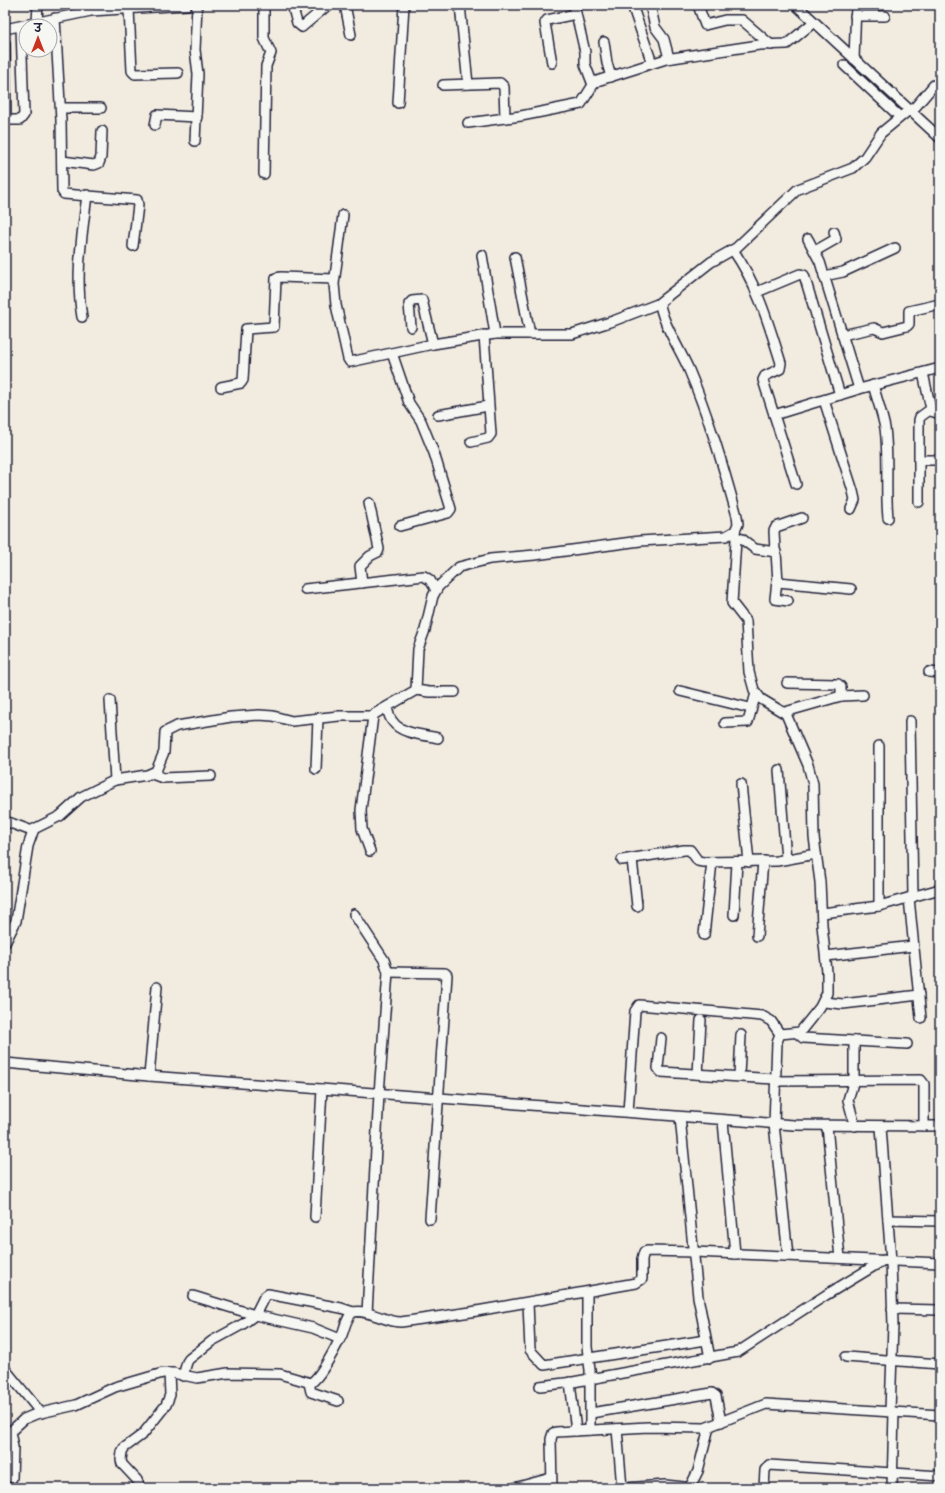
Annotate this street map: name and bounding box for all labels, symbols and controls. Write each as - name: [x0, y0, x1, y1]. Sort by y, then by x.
- north arrow: [18, 18, 58, 58]
- text: उ: [33, 19, 43, 38]

